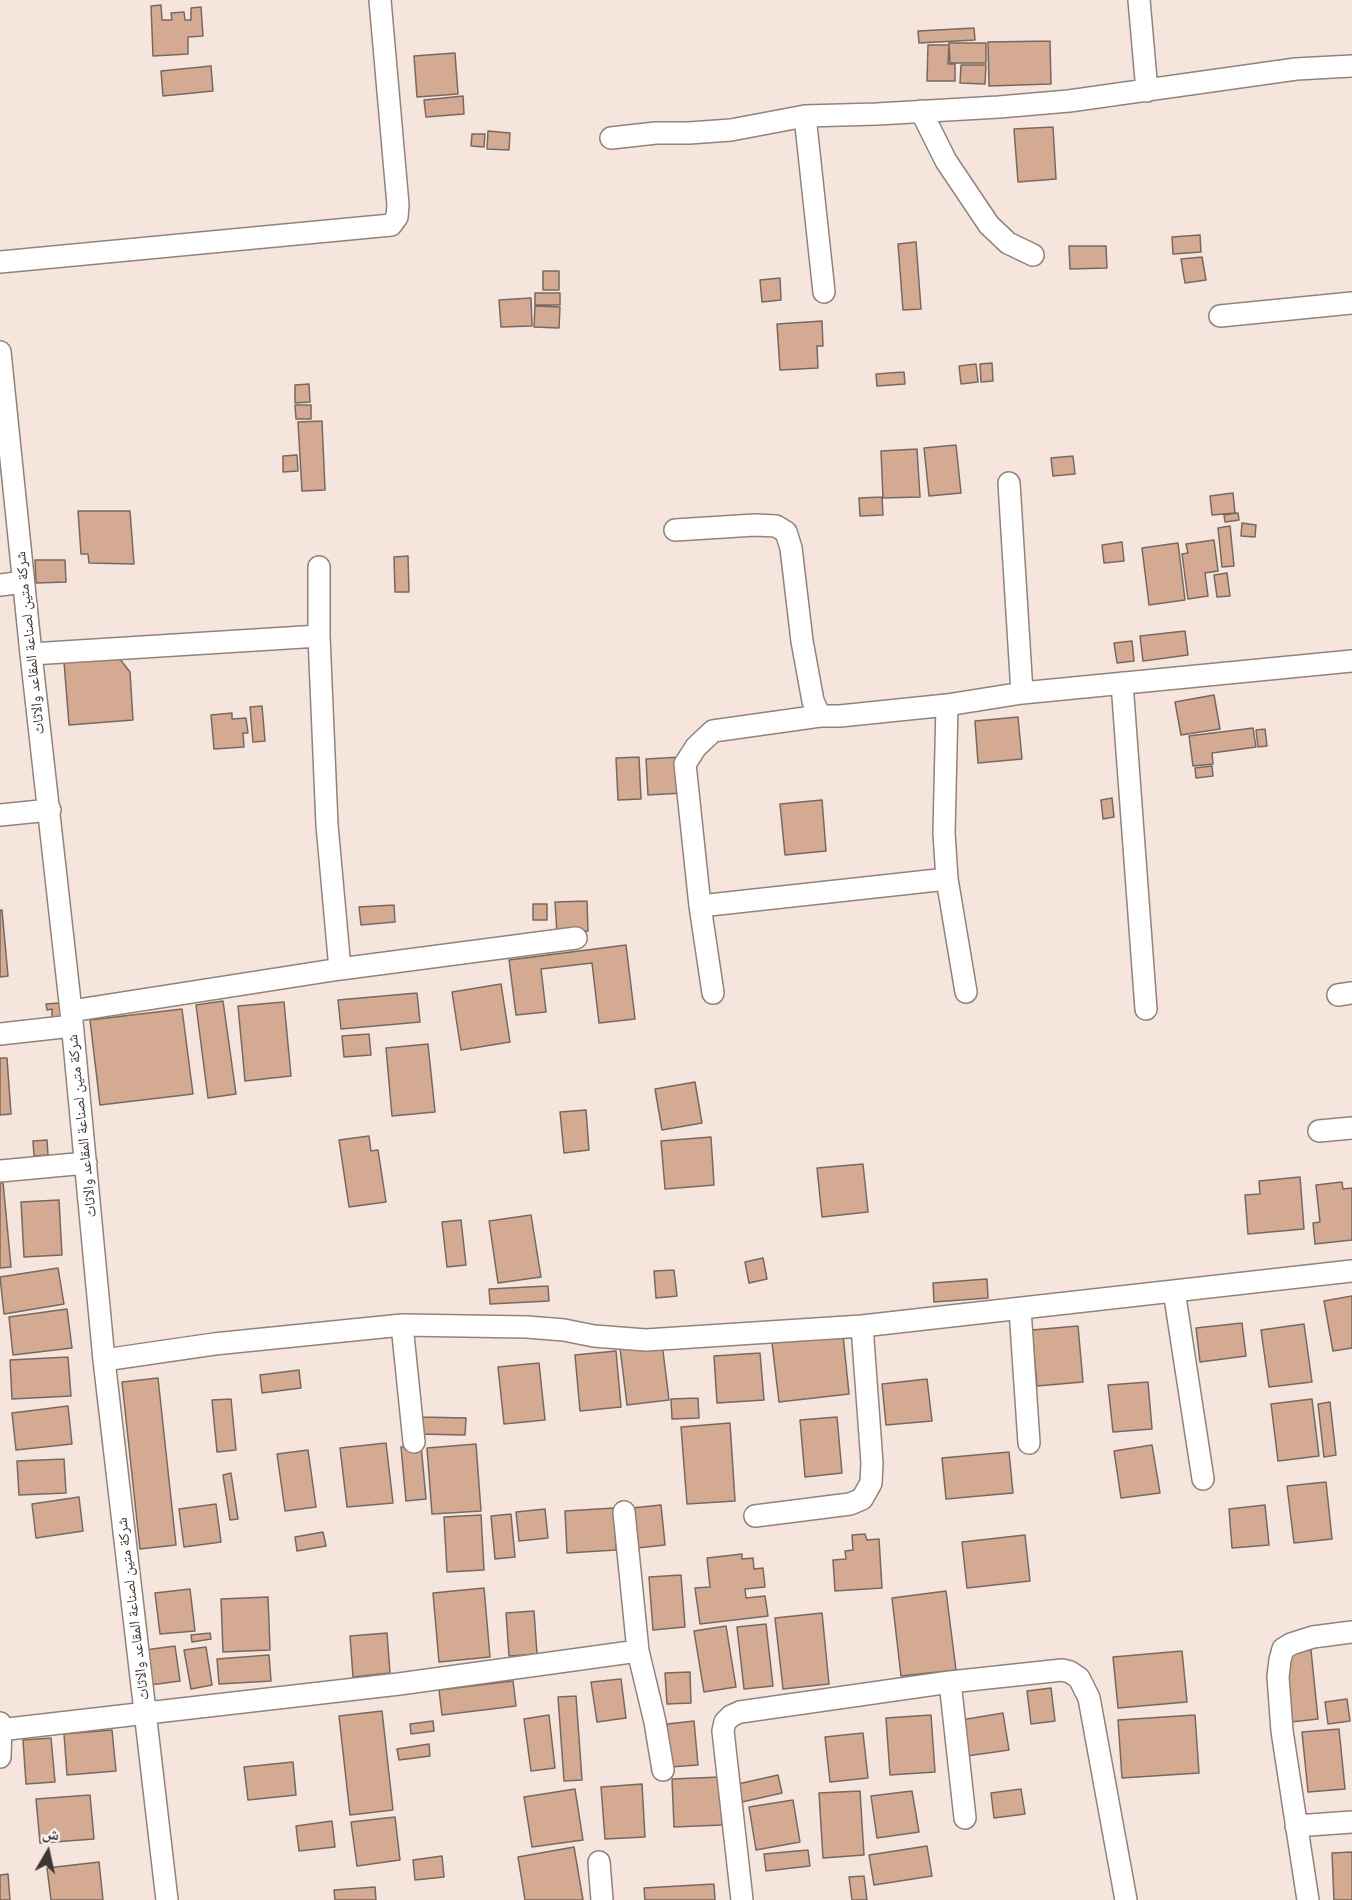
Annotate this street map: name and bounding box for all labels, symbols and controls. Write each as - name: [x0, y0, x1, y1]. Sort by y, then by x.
- street label: شركة متين لصناعة المقاعد والاثاث: [11, 550, 49, 736]
- street label: شركة متين لصناعة المقاعد والاثاث: [63, 1033, 101, 1219]
- street label: شركة متين لصناعة المقاعد والاثاث: [113, 1517, 153, 1701]
- north arrow: [18, 1822, 78, 1882]
- text: ش: [41, 1823, 61, 1844]

